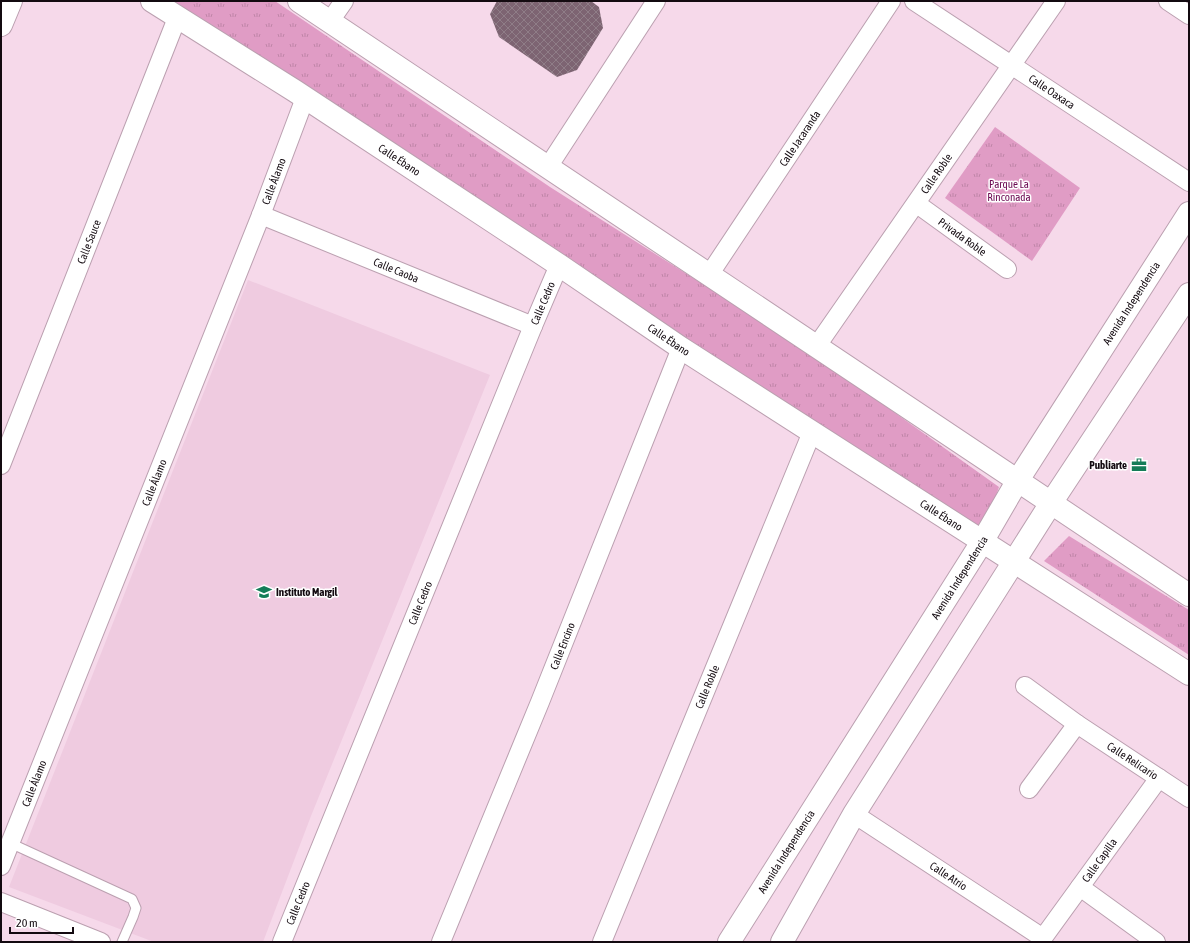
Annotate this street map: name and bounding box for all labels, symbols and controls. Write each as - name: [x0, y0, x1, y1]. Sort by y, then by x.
- street label: Calle Oaxaca: [1027, 72, 1077, 111]
- street label: Calle Jacaranda: [777, 108, 822, 168]
- street label: Calle Ébano: [376, 142, 423, 178]
- street label: Calle Roble: [918, 151, 954, 196]
- street label: Calle Álamo: [259, 156, 288, 206]
- park label: Parque La Rinconada: [987, 178, 1031, 203]
- street label: Privada Roble: [936, 215, 989, 258]
- street label: Calle Sauce: [75, 218, 103, 266]
- street label: Calle Caoba: [372, 256, 421, 285]
- street label: Avenida Independencia: [1100, 260, 1162, 347]
- street label: Calle Cedro: [528, 280, 557, 327]
- street label: Calle Ébano: [646, 321, 692, 358]
- office icon: Publiarte: [1130, 456, 1148, 474]
- street label: Calle Álamo: [140, 458, 169, 507]
- place label: Publiarte: [1089, 459, 1127, 471]
- street label: Calle Ébano: [918, 497, 965, 533]
- street label: Avenida Independencia: [929, 534, 990, 621]
- street label: Calle Cedro: [406, 580, 434, 627]
- school or university icon: Instituto Margil: [255, 583, 273, 601]
- place label: Instituto Margil: [276, 586, 339, 598]
- street label: Calle Encino: [548, 621, 577, 671]
- street label: Calle Roble: [693, 663, 721, 710]
- street label: Calle Relicario: [1105, 740, 1160, 782]
- street label: Calle Álamo: [19, 758, 49, 808]
- street label: Avenida Independencia: [756, 808, 817, 895]
- street label: Calle Capilla: [1079, 836, 1119, 884]
- street label: Calle Atrio: [928, 859, 969, 892]
- street label: Calle Cedro: [284, 880, 312, 927]
- scale bar: [10, 909, 73, 935]
- text: 20 m: [16, 916, 38, 930]

